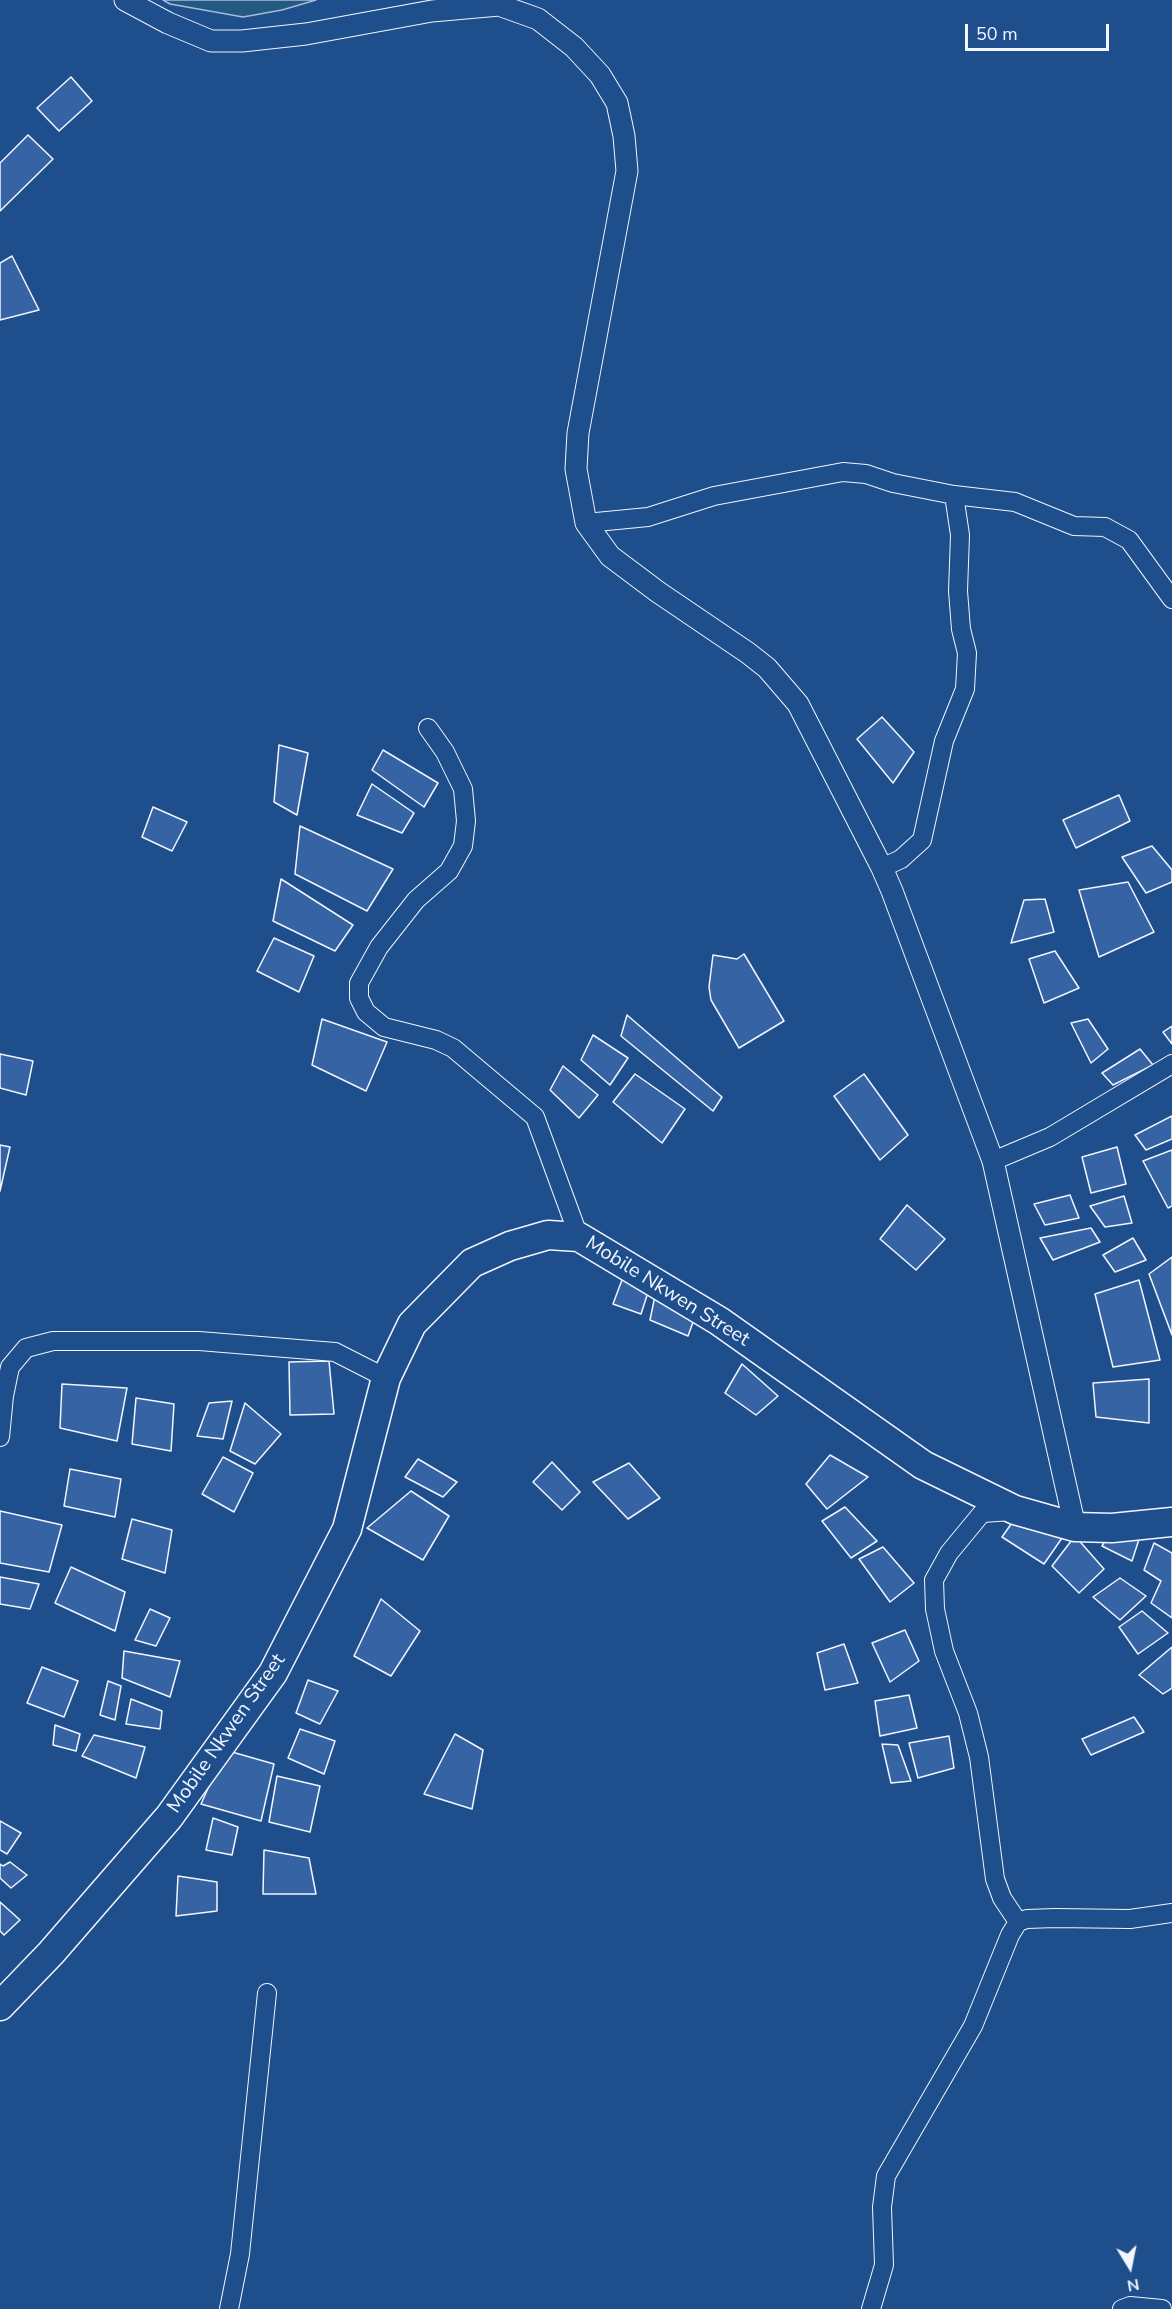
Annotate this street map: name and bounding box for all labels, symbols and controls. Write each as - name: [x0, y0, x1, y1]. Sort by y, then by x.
- scale bar: [968, 12, 1112, 50]
- text: 50 m: [976, 22, 1018, 46]
- street label: Mobile Nkwen Street: [581, 1232, 753, 1352]
- street label: Mobile Nkwen Street: [163, 1650, 291, 1818]
- north arrow: [1100, 2237, 1160, 2297]
- text: N: [1125, 2273, 1141, 2297]

